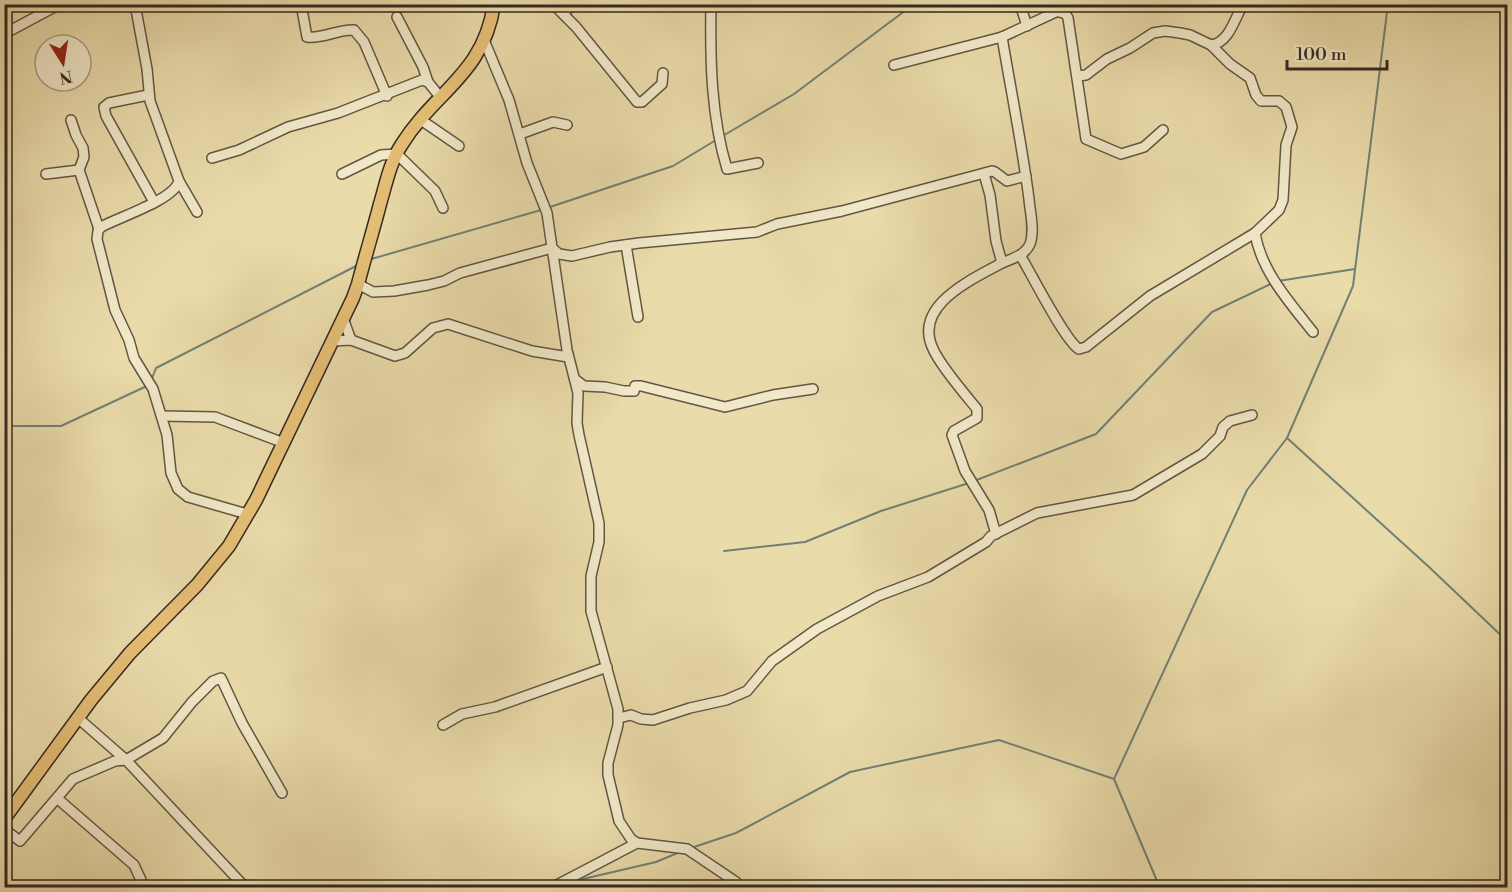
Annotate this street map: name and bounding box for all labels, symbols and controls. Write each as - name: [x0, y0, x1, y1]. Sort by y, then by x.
- north arrow: [33, 33, 93, 93]
- scale bar: [1287, 33, 1388, 71]
- text: 100 m: [1296, 43, 1347, 66]
- text: N: [57, 66, 74, 88]

